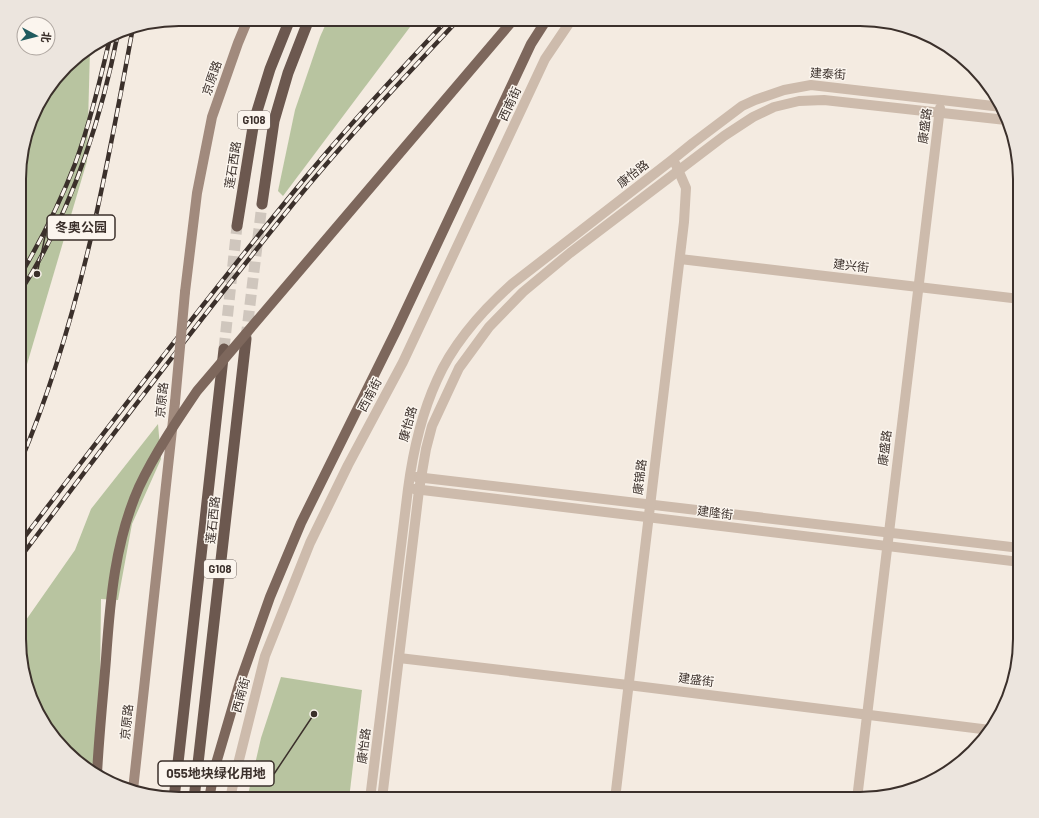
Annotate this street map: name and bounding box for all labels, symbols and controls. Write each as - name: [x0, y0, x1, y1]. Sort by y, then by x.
- north arrow: [16, 16, 56, 56]
- text: 北: [39, 31, 54, 44]
- street label: 京原路: [199, 58, 224, 97]
- street label: 建泰街: [810, 65, 846, 81]
- street label: 西南街: [495, 84, 523, 123]
- street label: 康盛路: [915, 107, 933, 145]
- road number: G108: [238, 111, 270, 129]
- street label: 莲石西路: [221, 140, 243, 190]
- street label: 康怡路: [614, 157, 651, 190]
- callout: 冬奥公园: [47, 215, 115, 240]
- text: 冬奥公园: [55, 219, 107, 235]
- street label: 建兴街: [832, 256, 870, 274]
- street label: 西南街: [354, 375, 384, 414]
- street label: 京原路: [152, 381, 170, 419]
- street label: 康怡路: [395, 404, 419, 443]
- street label: 康盛路: [875, 429, 893, 467]
- street label: 康锦路: [630, 458, 648, 496]
- street label: 莲石西路: [203, 495, 221, 545]
- street label: 建隆街: [696, 503, 734, 521]
- road number: G108: [204, 560, 236, 578]
- street label: 建盛街: [677, 670, 715, 688]
- street label: 西南街: [229, 676, 251, 714]
- street label: 京原路: [117, 703, 135, 741]
- street label: 康怡路: [354, 727, 372, 765]
- callout: 055地块绿化用地: [158, 761, 274, 786]
- text: 055地块绿化用地: [166, 765, 266, 781]

